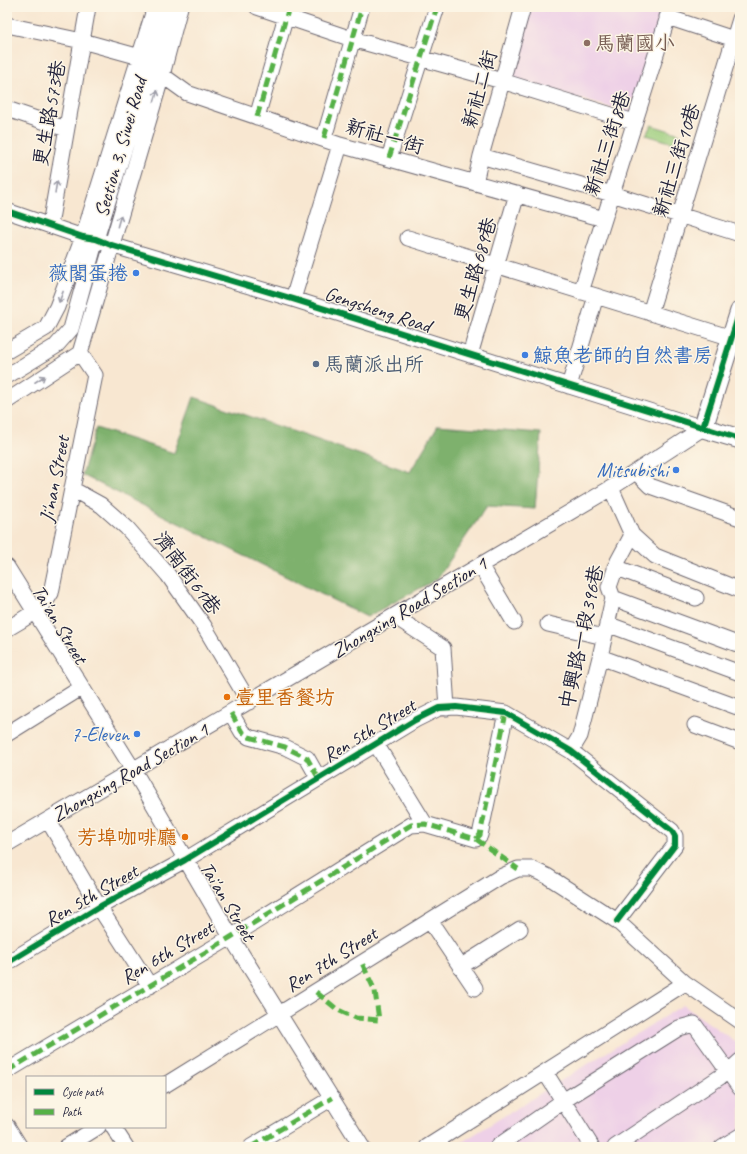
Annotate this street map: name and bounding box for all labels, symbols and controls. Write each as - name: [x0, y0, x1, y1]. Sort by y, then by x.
- place label: 馬蘭國小: [595, 31, 675, 56]
- marker: 馬蘭國小: [582, 38, 592, 48]
- street label: 新社二街: [456, 47, 503, 131]
- street label: 更生路573巷: [28, 57, 71, 168]
- street label: Section 3, Siwei Road: [89, 71, 153, 220]
- street label: 新社三街8巷: [579, 87, 637, 199]
- one-way arrow: [153, 90, 160, 103]
- street label: 新社三街10巷: [647, 99, 706, 220]
- street label: 新社一街: [343, 113, 427, 160]
- one-way arrow: [53, 180, 61, 193]
- street label: 更生路689巷: [449, 213, 503, 324]
- one-way arrow: [116, 214, 123, 227]
- place label: 薇閣蛋捲: [48, 261, 128, 286]
- marker: 薇閣蛋捲: [131, 268, 141, 278]
- street label: Gengsheng Road: [322, 281, 437, 339]
- one-way arrow: [56, 291, 64, 303]
- place label: 鯨魚老師的自然書房: [533, 343, 713, 368]
- marker: 鯨魚老師的自然書房: [520, 350, 530, 360]
- place label: 馬蘭派出所: [324, 352, 424, 377]
- marker: 馬蘭派出所: [311, 359, 321, 369]
- one-way arrow: [34, 375, 45, 383]
- street label: Ji'nan Street: [34, 432, 76, 525]
- place label: Mitsubishi: [597, 458, 670, 483]
- marker: Mitsubishi: [671, 465, 681, 475]
- street label: 濟南街61巷: [148, 527, 228, 621]
- street label: Zhongxing Road Section 1: [327, 551, 492, 664]
- street label: 中興路一段396巷: [554, 562, 609, 712]
- street label: Tai'an Street: [26, 580, 94, 670]
- place label: 壹里香餐坊: [235, 685, 335, 710]
- marker: 壹里香餐坊: [222, 692, 232, 702]
- street label: Ren 5th Street: [318, 692, 422, 768]
- street label: Zhongxing Road Section 1: [47, 717, 214, 828]
- place label: 7-Eleven: [71, 722, 130, 747]
- marker: 7-Eleven: [132, 729, 142, 739]
- place label: 芳埠咖啡廳: [77, 825, 177, 850]
- marker: 芳埠咖啡廳: [180, 832, 190, 842]
- street label: Tai'an Street: [194, 857, 262, 947]
- street label: Ren 5th Street: [40, 858, 144, 932]
- street label: Ren 6th Street: [116, 914, 220, 990]
- street label: Ren 7th Street: [281, 920, 384, 997]
- legend: [26, 1076, 166, 1128]
- text: Cycle path: [62, 1084, 104, 1100]
- text: Path: [62, 1104, 82, 1120]

